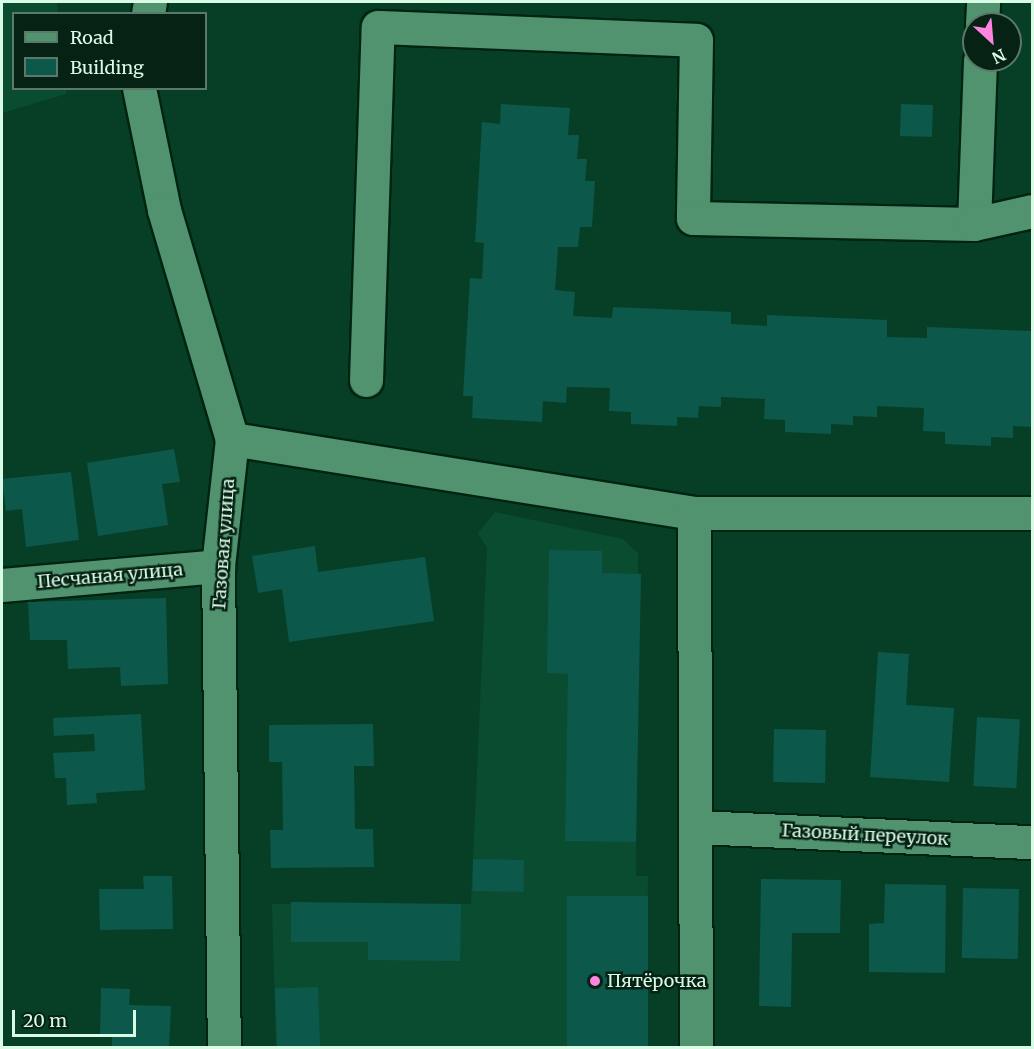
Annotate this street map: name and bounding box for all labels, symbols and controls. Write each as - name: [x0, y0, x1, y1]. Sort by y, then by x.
- legend: [12, 12, 207, 90]
- north arrow: [962, 12, 1022, 72]
- text: Road: [70, 26, 114, 49]
- text: N: [989, 45, 1009, 68]
- text: Building: [70, 56, 144, 79]
- street label: Газовая улица: [209, 478, 239, 610]
- street label: Песчаная улица: [36, 559, 184, 593]
- street label: Газовый переулок: [781, 820, 949, 850]
- place label: Пятёрочка: [607, 970, 706, 992]
- marker: Пятёрочка: [588, 974, 602, 988]
- scale bar: [15, 998, 140, 1036]
- text: 20 m: [23, 1009, 67, 1032]

